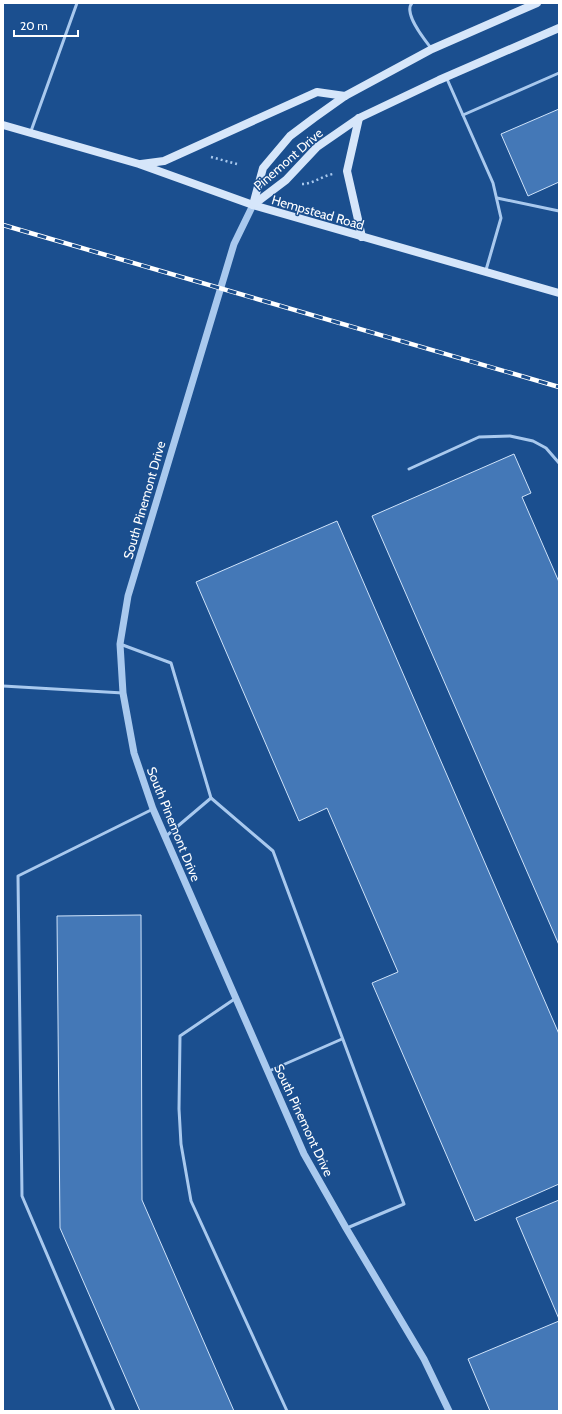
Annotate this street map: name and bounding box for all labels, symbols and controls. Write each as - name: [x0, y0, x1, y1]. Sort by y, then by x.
- scale bar: [14, 12, 78, 38]
- text: 20 m: [20, 18, 48, 33]
- street label: Pinemont Drive: [250, 124, 326, 193]
- street label: Hempstead Road: [270, 191, 366, 233]
- street label: South Pinemont Drive: [119, 439, 169, 561]
- street label: South Pinemont Drive: [144, 764, 204, 884]
- street label: South Pinemont Drive: [271, 1061, 337, 1179]

